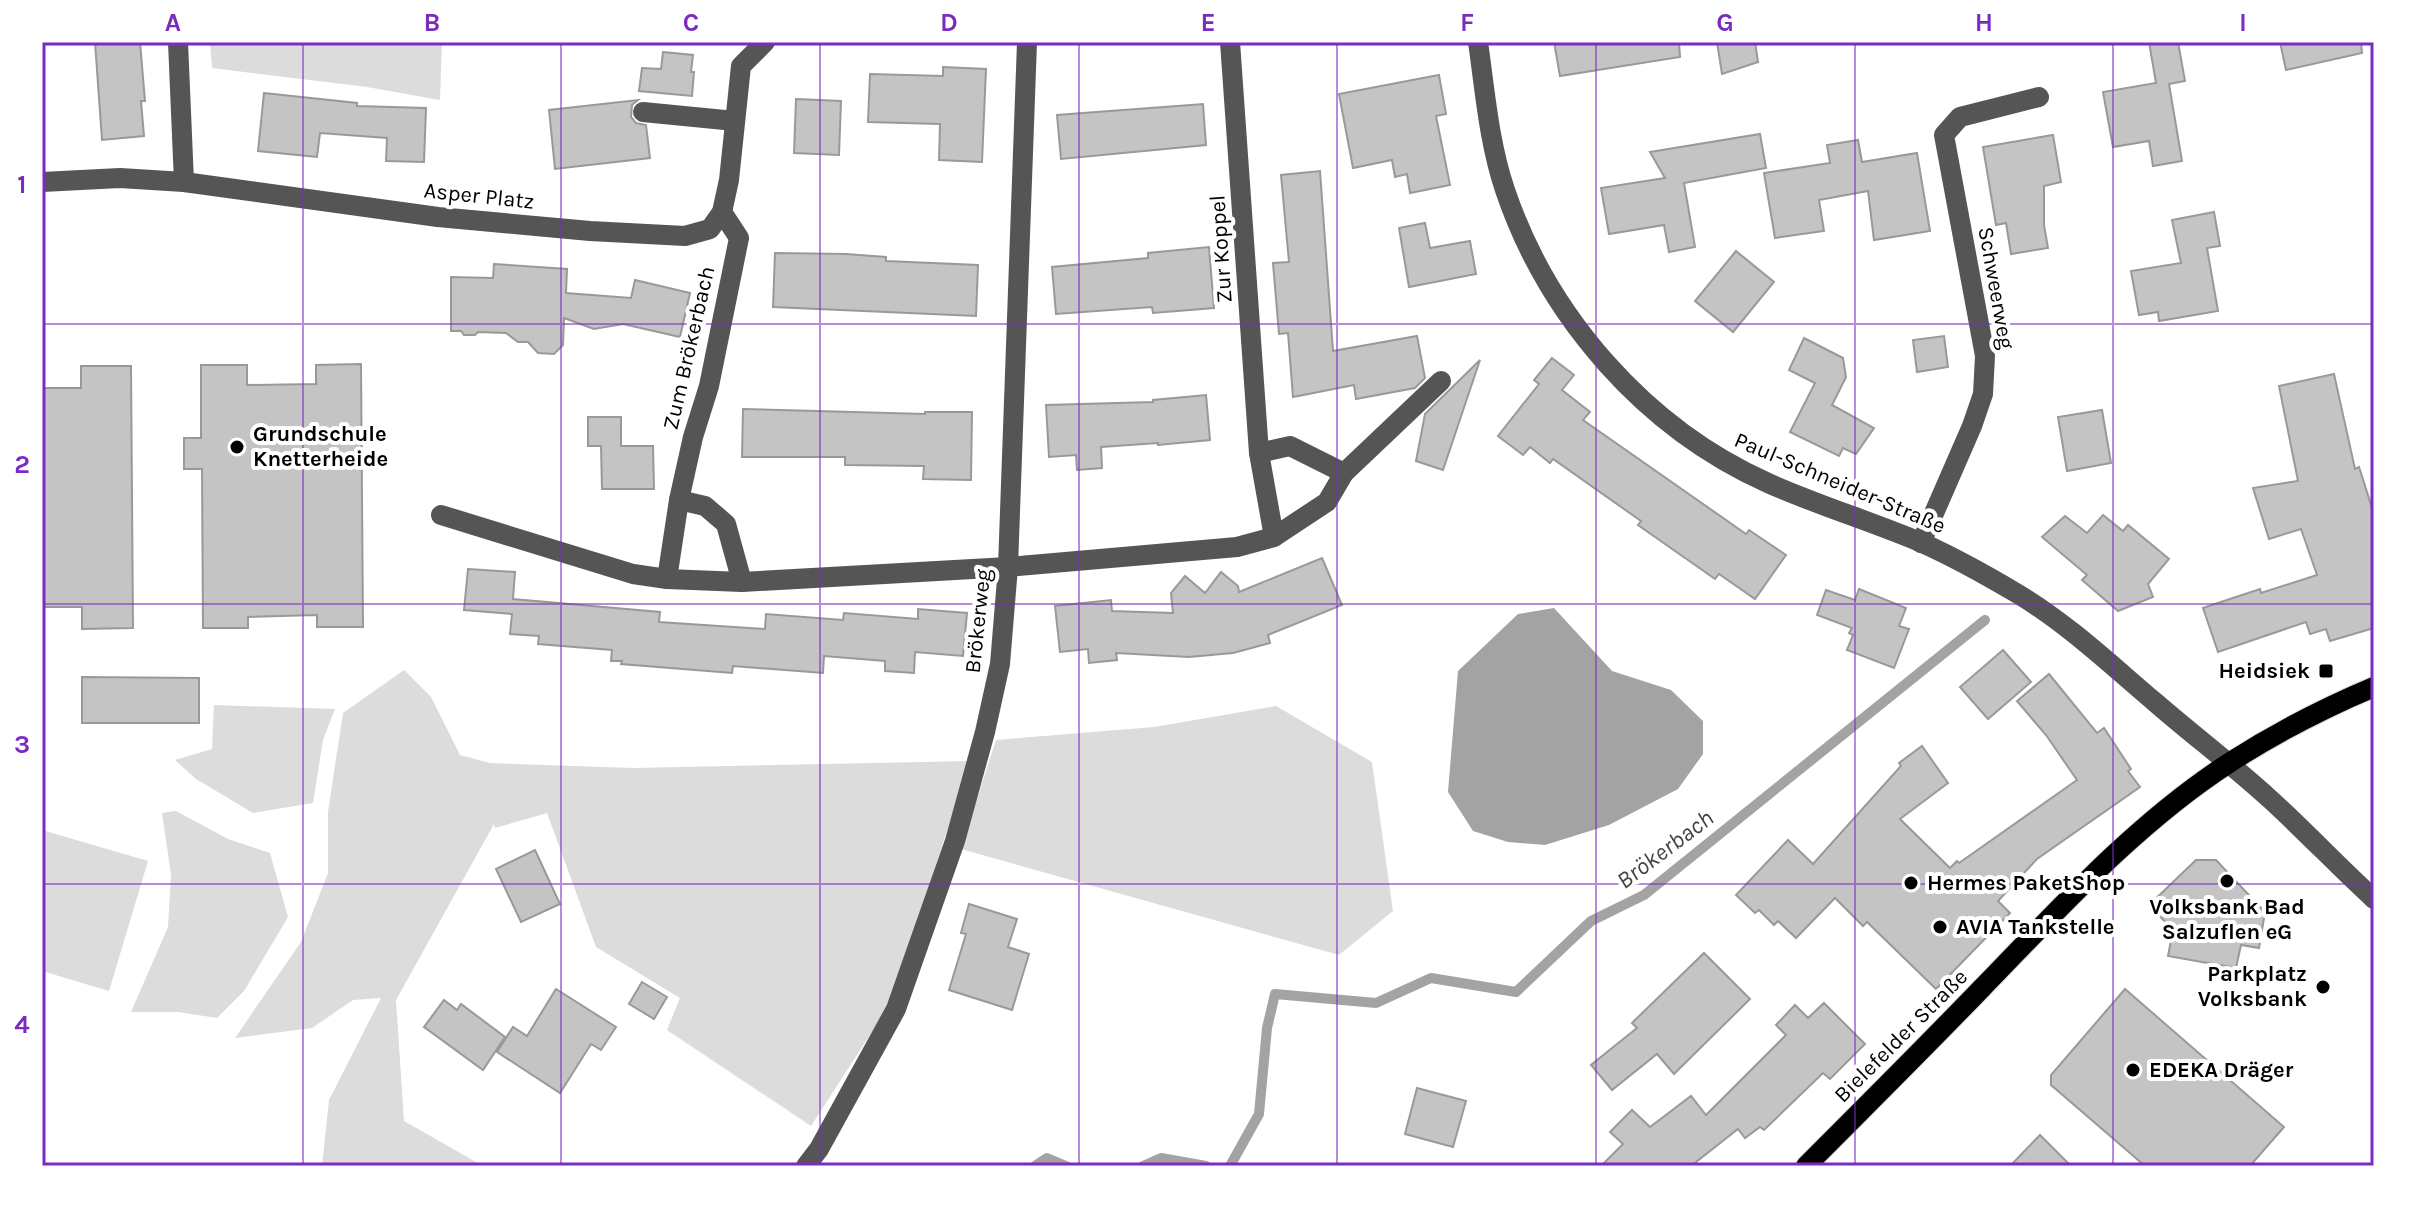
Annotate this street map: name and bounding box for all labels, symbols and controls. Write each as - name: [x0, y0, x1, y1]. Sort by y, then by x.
- text: A: [165, 7, 181, 38]
- text: B: [424, 7, 440, 38]
- text: C: [683, 7, 699, 38]
- text: D: [940, 7, 958, 38]
- text: E: [1200, 7, 1216, 38]
- text: F: [1460, 7, 1474, 38]
- text: G: [1716, 7, 1734, 38]
- text: H: [1975, 7, 1993, 38]
- text: I: [2239, 7, 2247, 38]
- text: 1: [17, 169, 27, 200]
- street label: Asper Platz: [423, 177, 535, 215]
- street label: Zur Koppel: [1204, 194, 1238, 304]
- street label: Schweerweg: [1972, 225, 2020, 352]
- street label: Zum Brökerbach: [658, 264, 720, 432]
- place label: Grundschule Knetterheide: [253, 421, 388, 472]
- street label: Paul-Schneider-Straße: [1731, 427, 1949, 539]
- marker: Grundschule Knetterheide: [228, 438, 246, 456]
- text: 2: [14, 449, 30, 480]
- street label: Brökerweg: [960, 567, 996, 675]
- place label: Heidsiek: [2219, 658, 2310, 684]
- marker: Heidsiek: [2317, 662, 2335, 680]
- text: 3: [14, 729, 30, 760]
- water label: Brökerbach: [1611, 804, 1719, 894]
- place label: Hermes PaketShop: [1927, 870, 2125, 896]
- marker: Volksbank Bad Salzuflen eG: [2218, 872, 2236, 890]
- marker: Hermes PaketShop: [1902, 874, 1920, 892]
- place label: Volksbank Bad Salzuflen eG: [2149, 894, 2305, 945]
- place label: AVIA Tankstelle: [1956, 914, 2115, 940]
- marker: AVIA Tankstelle: [1931, 918, 1949, 936]
- place label: Parkplatz Volksbank: [2198, 961, 2307, 1012]
- street label: Bielefelder Straße: [1829, 964, 1973, 1108]
- marker: Parkplatz Volksbank: [2314, 978, 2332, 996]
- text: 4: [14, 1009, 30, 1040]
- place label: EDEKA Dräger: [2149, 1057, 2294, 1083]
- marker: EDEKA Dräger: [2124, 1061, 2142, 1079]

